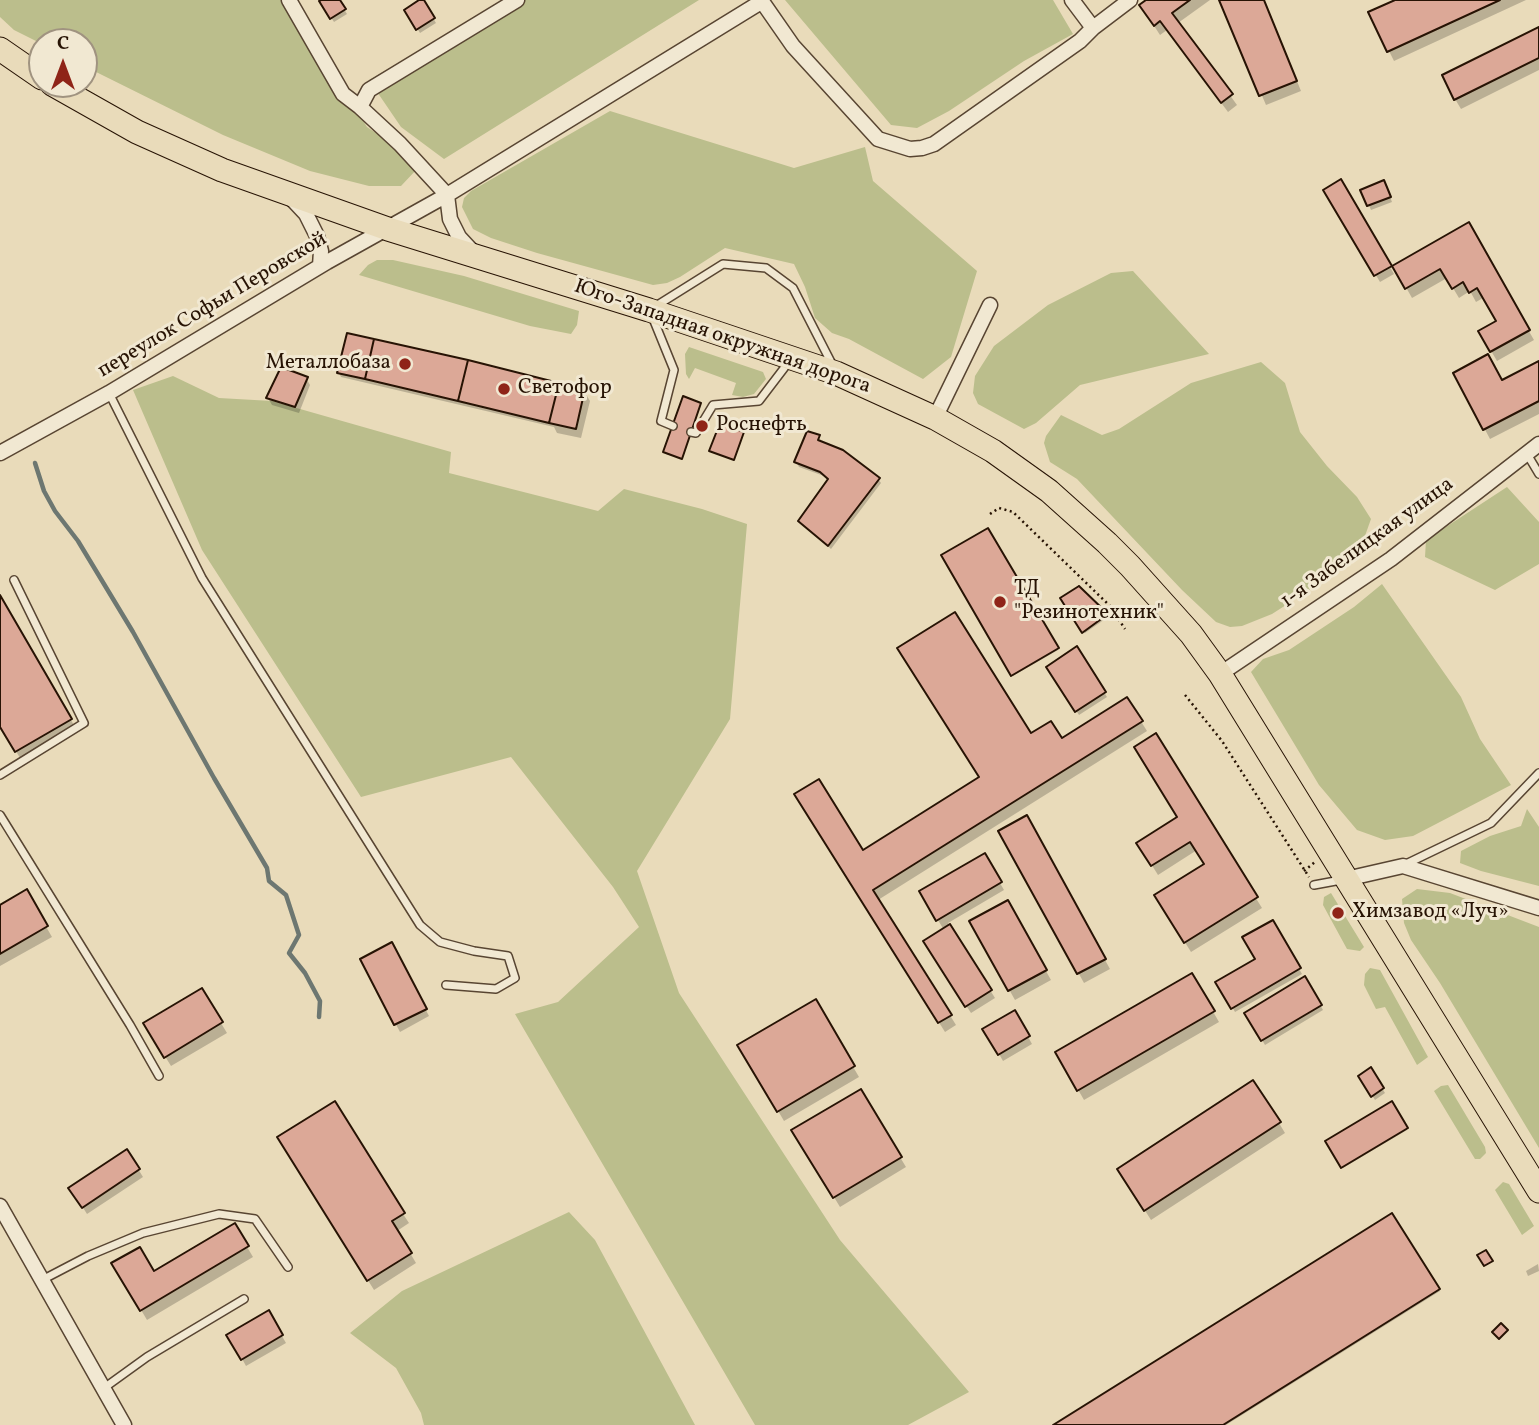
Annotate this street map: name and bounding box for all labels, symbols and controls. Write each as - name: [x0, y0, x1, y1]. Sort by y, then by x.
- north arrow: [28, 28, 98, 98]
- text: С: [57, 31, 69, 57]
- street label: переулок Софьи Перовской: [94, 227, 332, 385]
- street label: Юго-Западная окружная дорога: [570, 275, 874, 401]
- place label: Металлобаза: [266, 351, 391, 377]
- marker: Металлобаза: [397, 356, 413, 372]
- place label: Светофор: [518, 376, 612, 402]
- marker: Светофор: [496, 381, 512, 397]
- place label: Роснефть: [716, 413, 807, 439]
- marker: Роснефть: [694, 418, 710, 434]
- street label: 1-я Забелицкая улица: [1277, 473, 1459, 615]
- place label: ТД "Резинотехник": [1014, 577, 1164, 627]
- marker: ТД "Резинотехник": [992, 594, 1008, 610]
- place label: Химзавод «Луч»: [1352, 900, 1509, 926]
- marker: Химзавод «Луч»: [1330, 905, 1346, 921]

